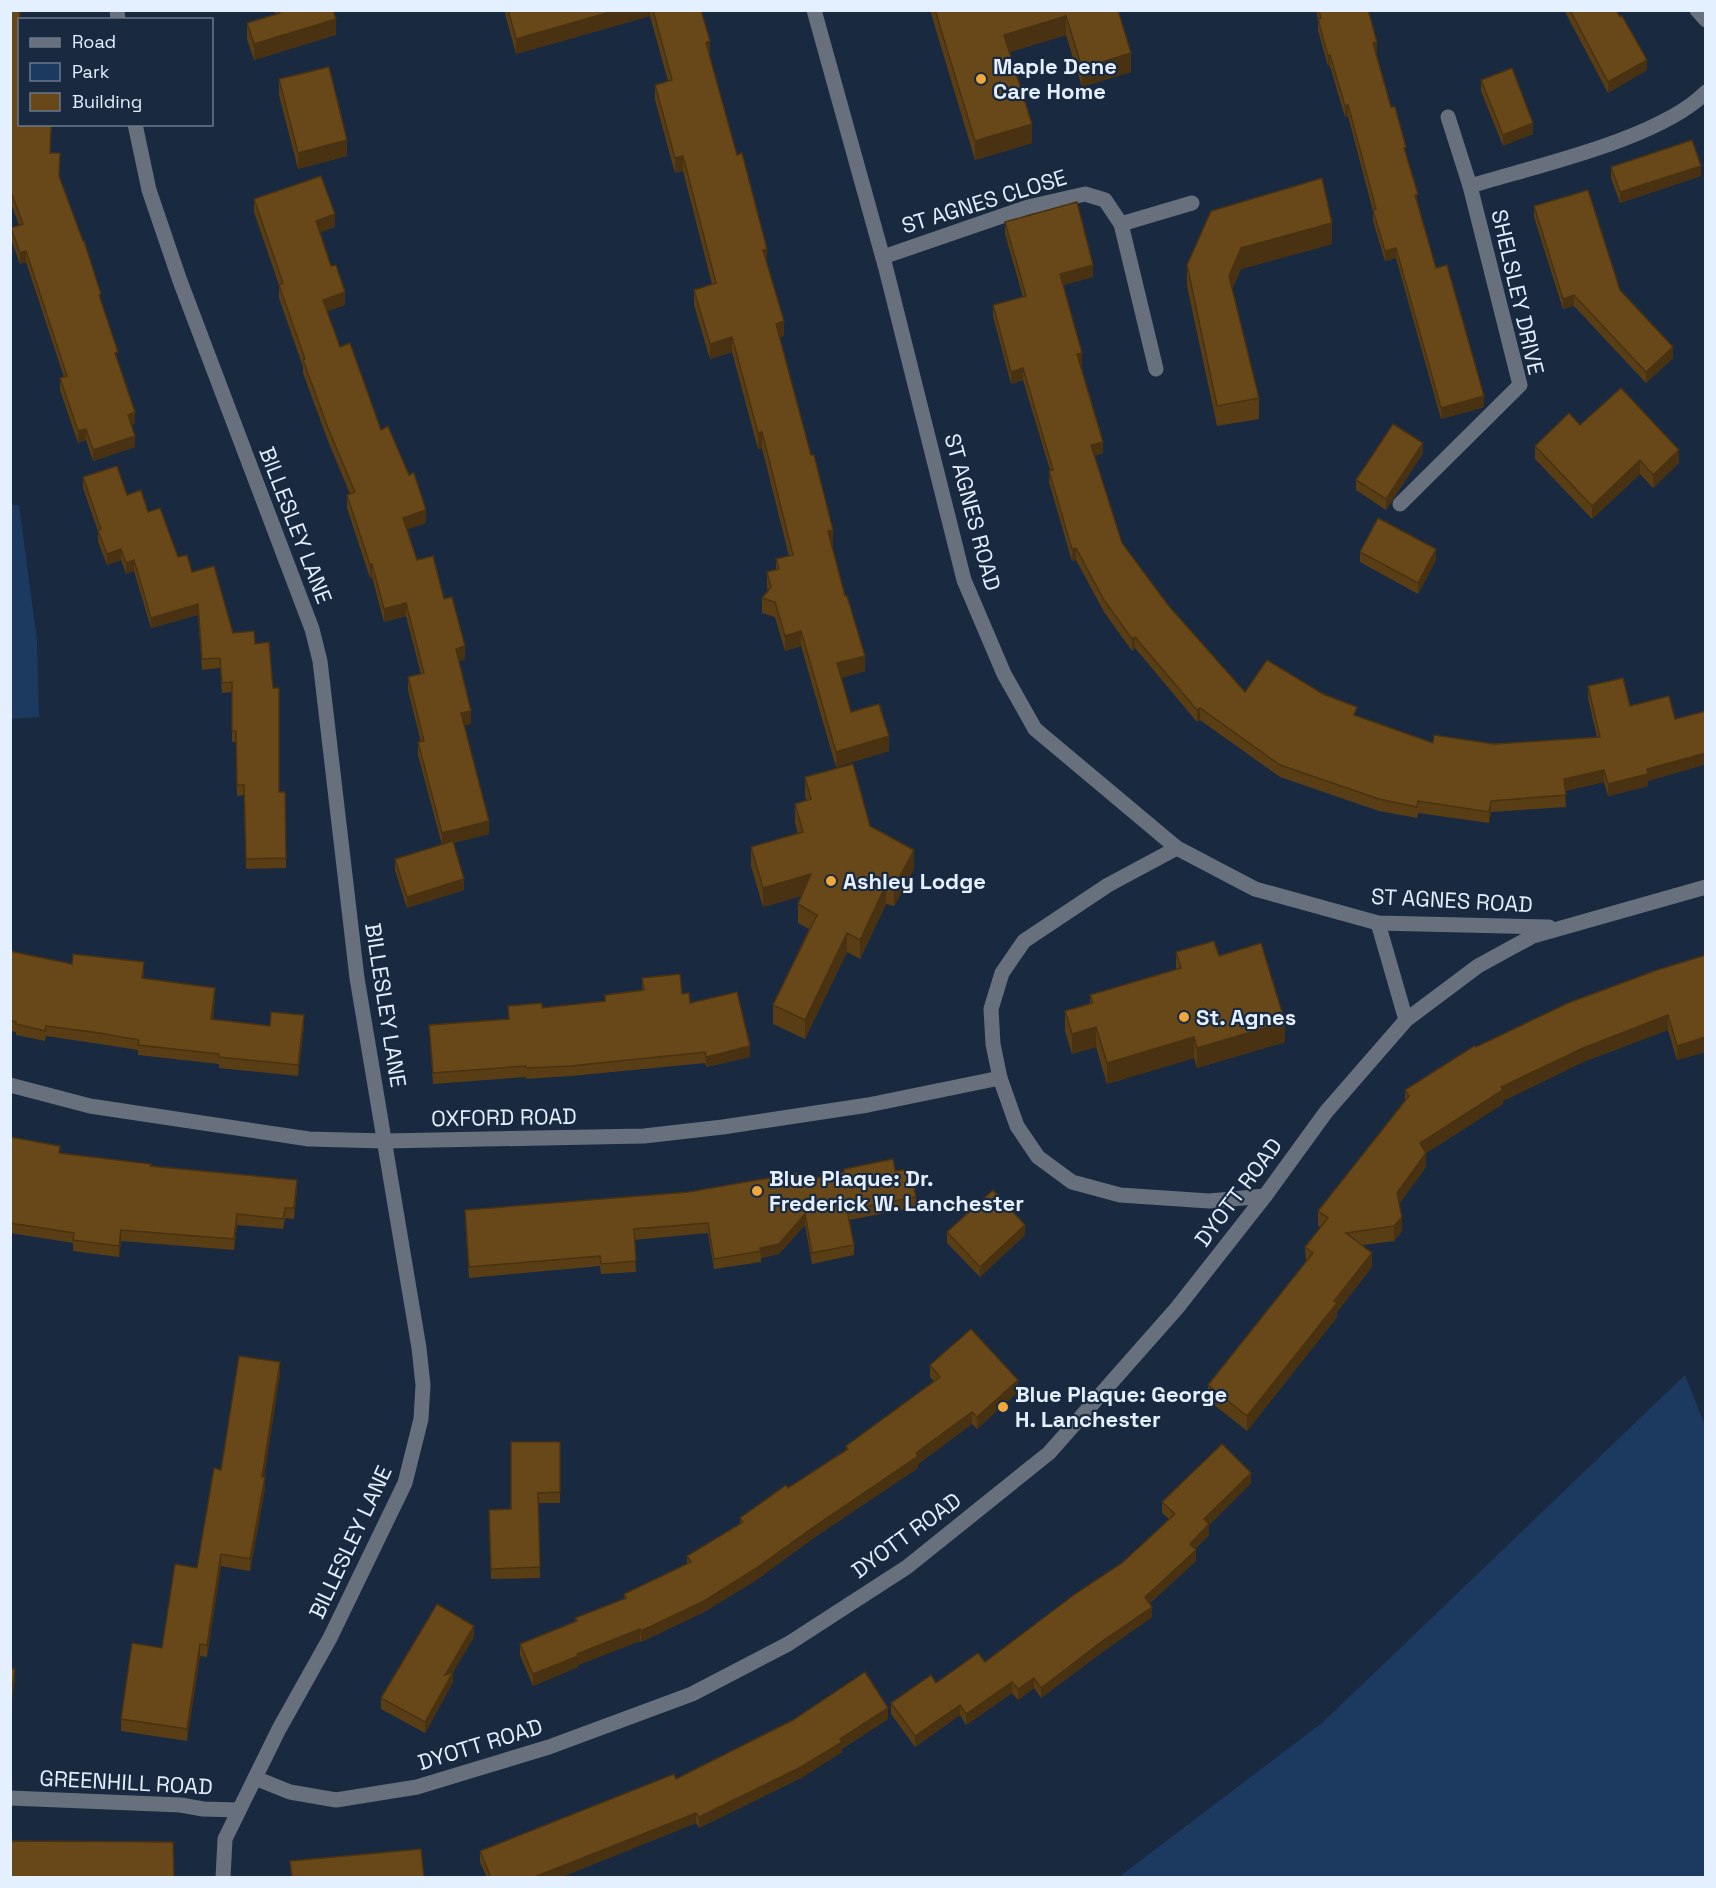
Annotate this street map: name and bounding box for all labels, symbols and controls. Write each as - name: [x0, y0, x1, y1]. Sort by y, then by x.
- legend: [18, 18, 213, 126]
- text: Road: [72, 30, 116, 53]
- place label: Maple Dene Care Home: [993, 52, 1117, 105]
- text: Park: [72, 60, 110, 83]
- marker: Maple Dene Care Home: [974, 72, 988, 86]
- text: Building: [72, 90, 142, 113]
- street label: ST AGNES CLOSE: [898, 163, 1070, 239]
- street label: SHELSLEY DRIVE: [1485, 207, 1551, 377]
- street label: ST AGNES ROAD: [939, 430, 1007, 594]
- street label: BILLESLEY LANE: [253, 443, 339, 607]
- place label: Ashley Lodge: [843, 867, 986, 895]
- marker: Ashley Lodge: [824, 874, 838, 888]
- street label: ST AGNES ROAD: [1371, 882, 1533, 918]
- street label: BILLESLEY LANE: [359, 921, 413, 1089]
- place label: St. Agnes: [1196, 1003, 1296, 1031]
- marker: St. Agnes: [1177, 1010, 1191, 1024]
- street label: OXFORD ROAD: [431, 1102, 577, 1132]
- street label: DYOTT ROAD: [1188, 1132, 1288, 1252]
- place label: Blue Plaque: Dr. Frederick W. Lanchester: [769, 1164, 1024, 1217]
- marker: Blue Plaque: Dr. Frederick W. Lanchester: [750, 1184, 764, 1198]
- place label: Blue Plaque: George H. Lanchester: [1015, 1380, 1227, 1433]
- marker: Blue Plaque: George H. Lanchester: [996, 1400, 1010, 1414]
- street label: BILLESLEY LANE: [302, 1461, 398, 1623]
- street label: DYOTT ROAD: [846, 1486, 966, 1584]
- street label: DYOTT ROAD: [414, 1712, 546, 1776]
- street label: GREENHILL ROAD: [39, 1763, 213, 1801]

